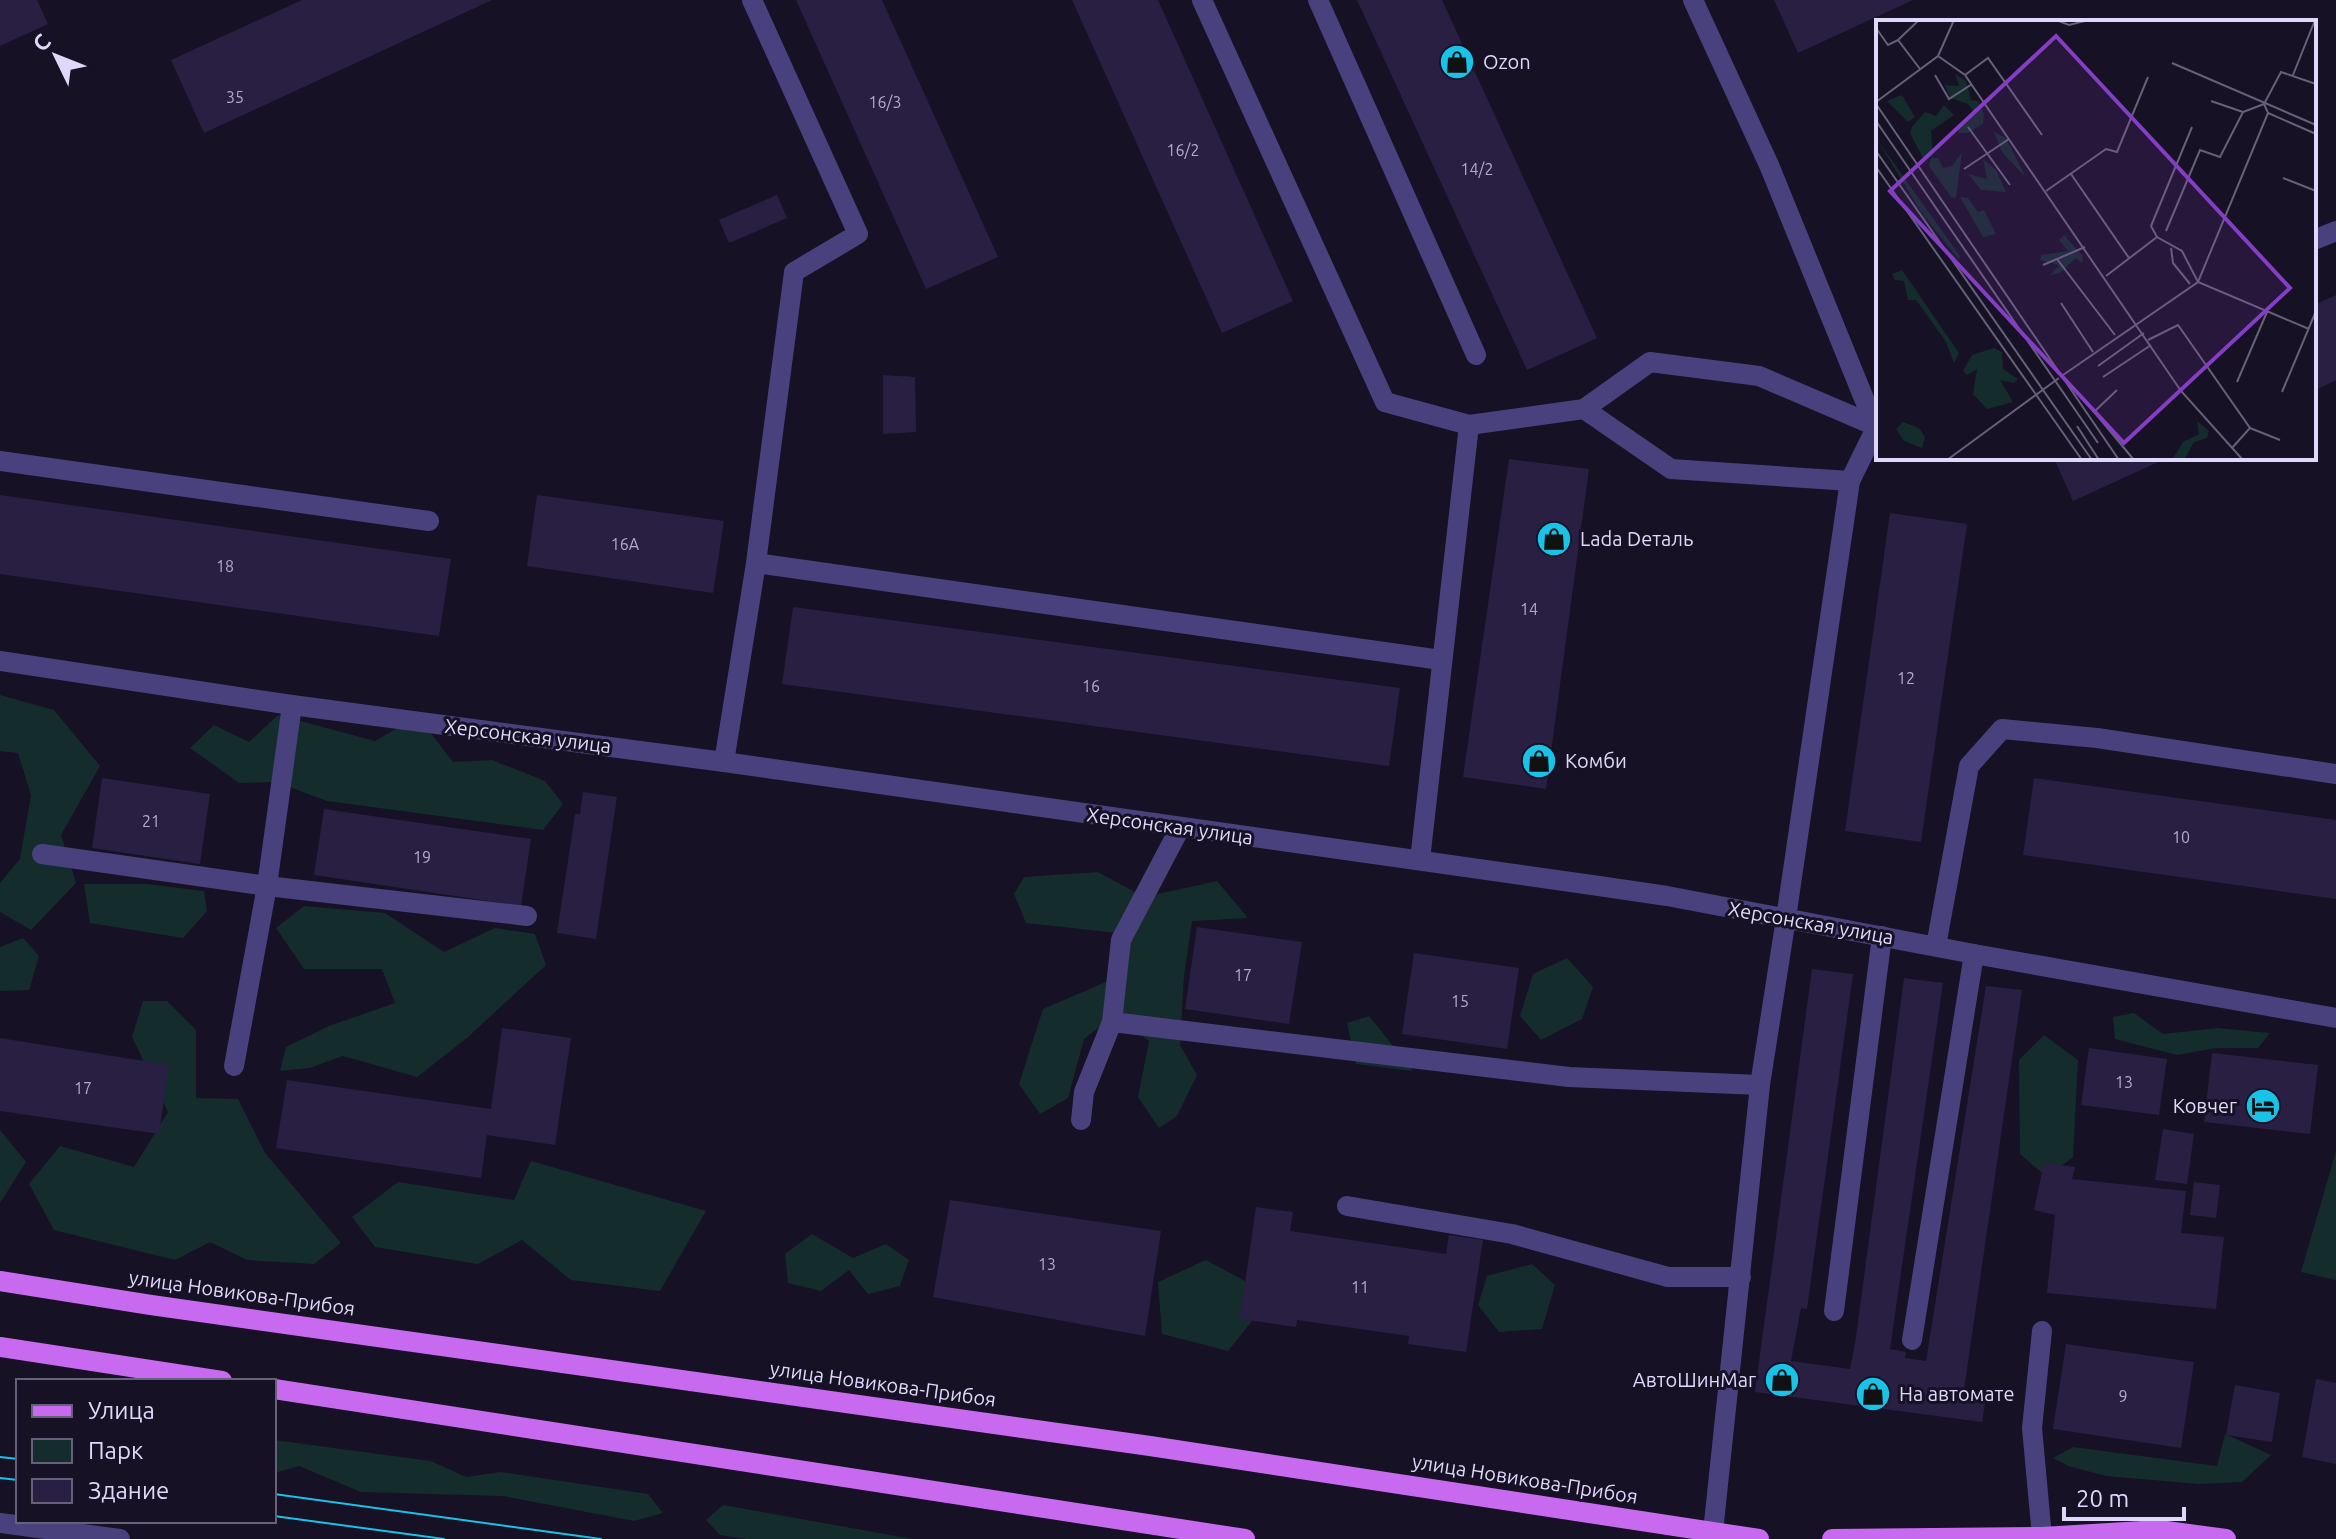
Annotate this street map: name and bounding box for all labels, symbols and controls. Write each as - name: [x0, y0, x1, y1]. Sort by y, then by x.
- north arrow: [16, 16, 96, 96]
- inset map: [1876, 20, 2316, 460]
- text: С: [27, 28, 55, 56]
- shop icon: Ozon: [1438, 43, 1476, 81]
- place label: Ozon: [1483, 50, 1531, 73]
- house number: 35: [226, 88, 244, 106]
- house number: 16/3: [869, 93, 901, 111]
- house number: 16/2: [1167, 141, 1199, 159]
- house number: 14/2: [1461, 160, 1493, 178]
- shop icon: Lada Dеталь: [1535, 520, 1573, 558]
- place label: Lada Dеталь: [1580, 527, 1693, 550]
- house number: 16А: [611, 535, 640, 553]
- house number: 18: [216, 557, 234, 575]
- house number: 14: [1520, 600, 1538, 618]
- house number: 12: [1897, 669, 1915, 687]
- house number: 16: [1082, 677, 1100, 695]
- street label: Херсонская улица: [444, 714, 613, 757]
- shop icon: Комби: [1520, 742, 1558, 780]
- place label: Комби: [1565, 749, 1627, 772]
- street label: Херсонская улица: [1086, 802, 1255, 849]
- house number: 21: [142, 812, 160, 830]
- house number: 10: [2172, 828, 2190, 846]
- house number: 19: [413, 848, 431, 866]
- street label: Херсонская улица: [1727, 897, 1896, 948]
- house number: 17: [1234, 966, 1252, 984]
- house number: 15: [1451, 992, 1469, 1010]
- house number: 13: [2115, 1073, 2133, 1091]
- house number: 17: [74, 1079, 92, 1097]
- hotel icon: Ковчег: [2244, 1087, 2282, 1125]
- place label: Ковчег: [2173, 1094, 2237, 1117]
- house number: 13: [1038, 1255, 1056, 1273]
- street label: улица Новикова-Прибоя: [128, 1265, 357, 1320]
- house number: 11: [1351, 1278, 1369, 1296]
- street label: улица Новикова-Прибоя: [769, 1356, 998, 1411]
- shop icon: АвтоШинМаг: [1763, 1361, 1801, 1399]
- place label: АвтоШинМаг: [1633, 1368, 1756, 1391]
- shop icon: На автомате: [1854, 1375, 1892, 1413]
- legend: [16, 1379, 276, 1523]
- place label: На автомате: [1899, 1382, 2014, 1405]
- house number: 9: [2118, 1387, 2128, 1405]
- text: Улица: [88, 1397, 155, 1424]
- text: Парк: [88, 1437, 143, 1464]
- street label: улица Новикова-Прибоя: [1411, 1449, 1640, 1508]
- scale bar: [2064, 1471, 2184, 1521]
- text: Здание: [88, 1477, 169, 1504]
- text: 20 m: [2076, 1485, 2129, 1512]

